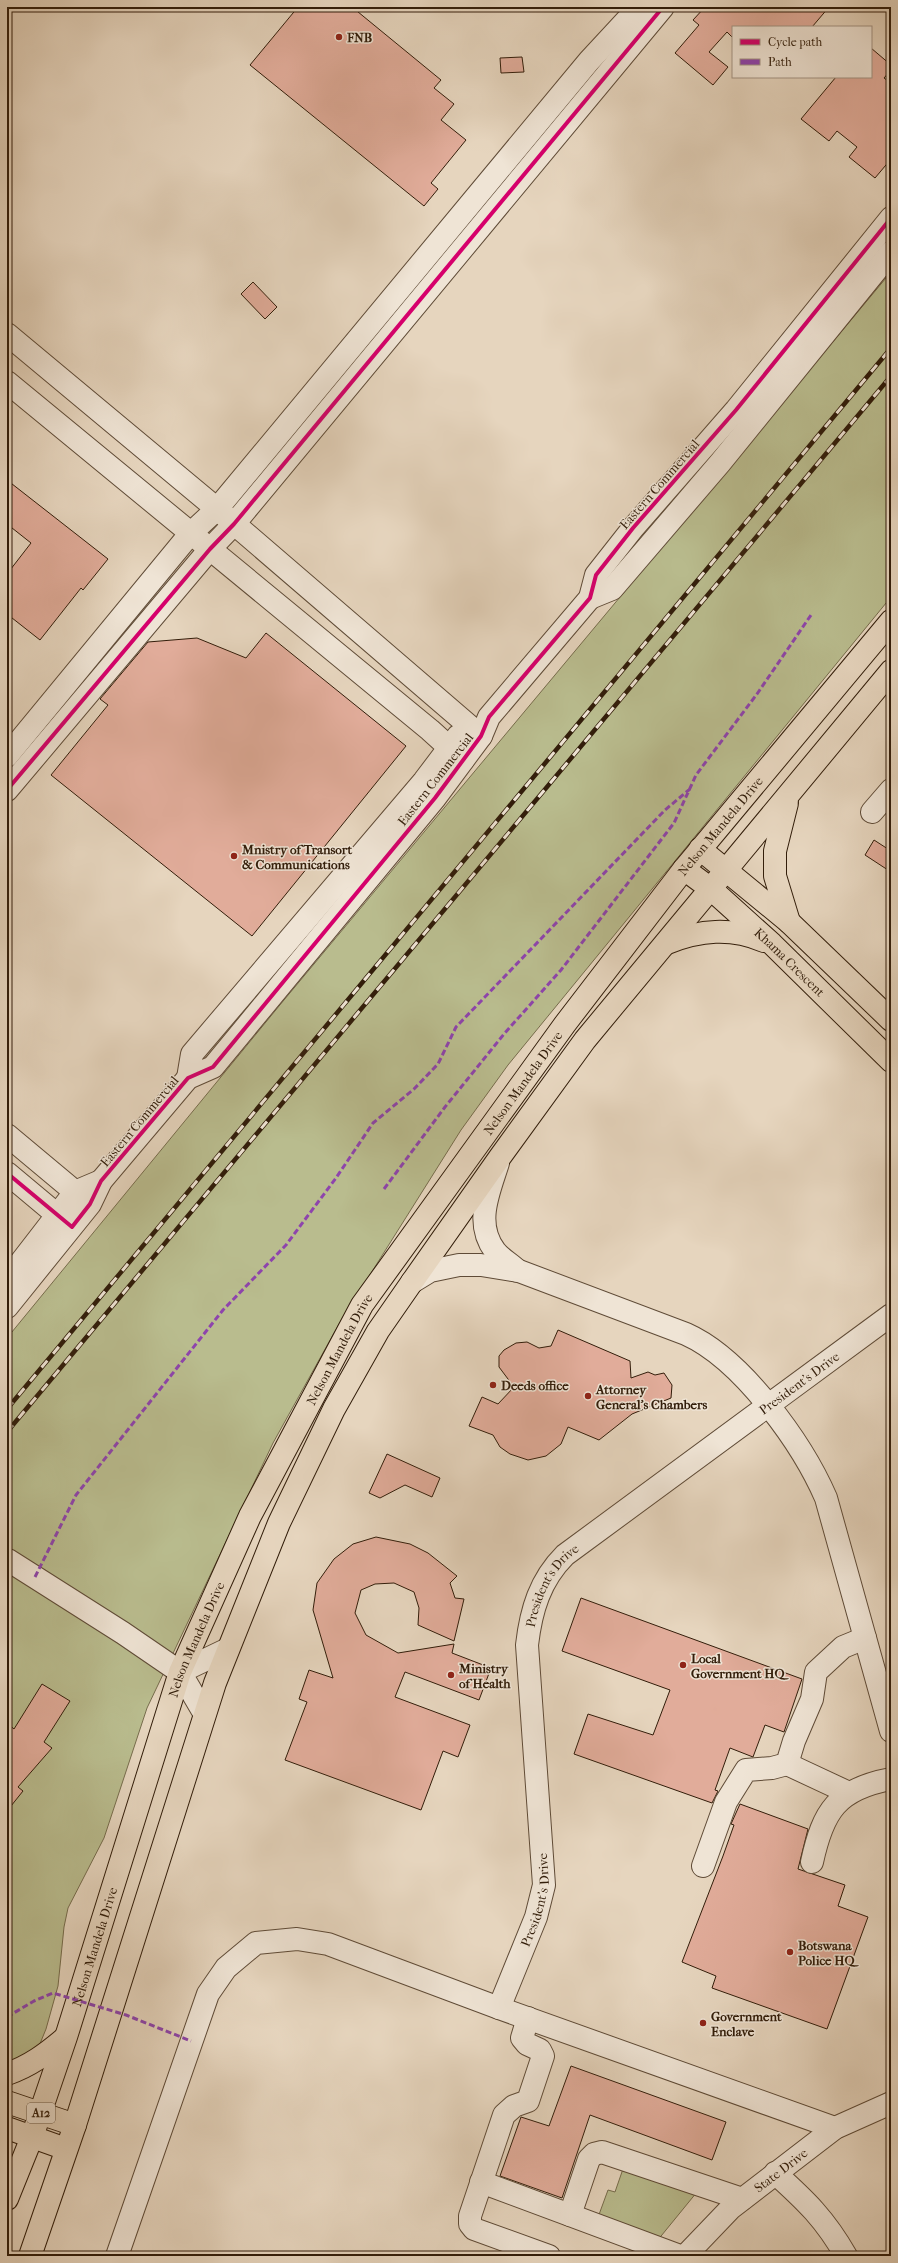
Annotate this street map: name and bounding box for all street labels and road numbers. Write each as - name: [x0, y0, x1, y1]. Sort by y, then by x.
- street label: Eastern Commercial: [616, 436, 703, 532]
- street label: Eastern Commercial: [395, 730, 477, 829]
- street label: Nelson Mandela Drive: [675, 773, 766, 879]
- street label: Khama Crescent: [751, 925, 828, 1000]
- street label: Nelson Mandela Drive: [481, 1028, 566, 1138]
- street label: Eastern Commercial: [97, 1073, 182, 1170]
- street label: Nelson Mandela Drive: [303, 1290, 376, 1408]
- street label: President's Drive: [756, 1348, 843, 1418]
- street label: President's Drive: [523, 1540, 582, 1629]
- street label: Nelson Mandela Drive: [166, 1579, 228, 1699]
- street label: President's Drive: [518, 1852, 552, 1949]
- street label: Nelson Mandela Drive: [69, 1885, 121, 2009]
- road number: A12: [27, 2103, 55, 2123]
- street label: State Drive: [751, 2145, 811, 2195]

